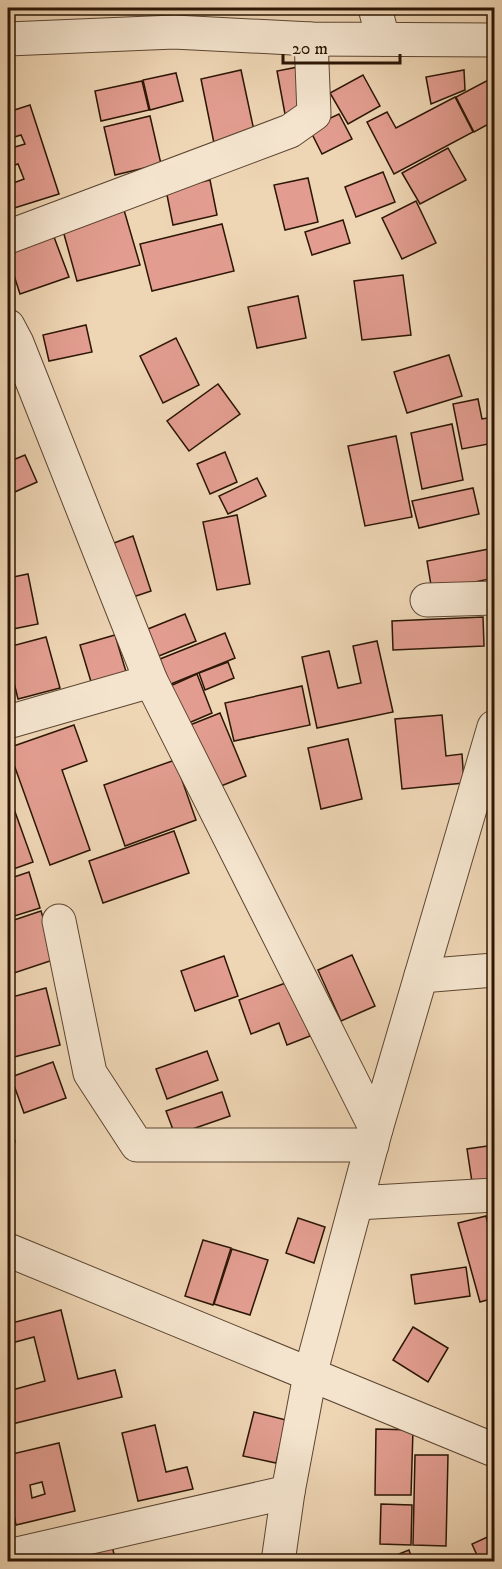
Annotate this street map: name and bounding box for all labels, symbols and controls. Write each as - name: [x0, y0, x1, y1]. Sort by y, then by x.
- scale bar: [283, 27, 400, 65]
- text: 20 m: [292, 38, 328, 60]

